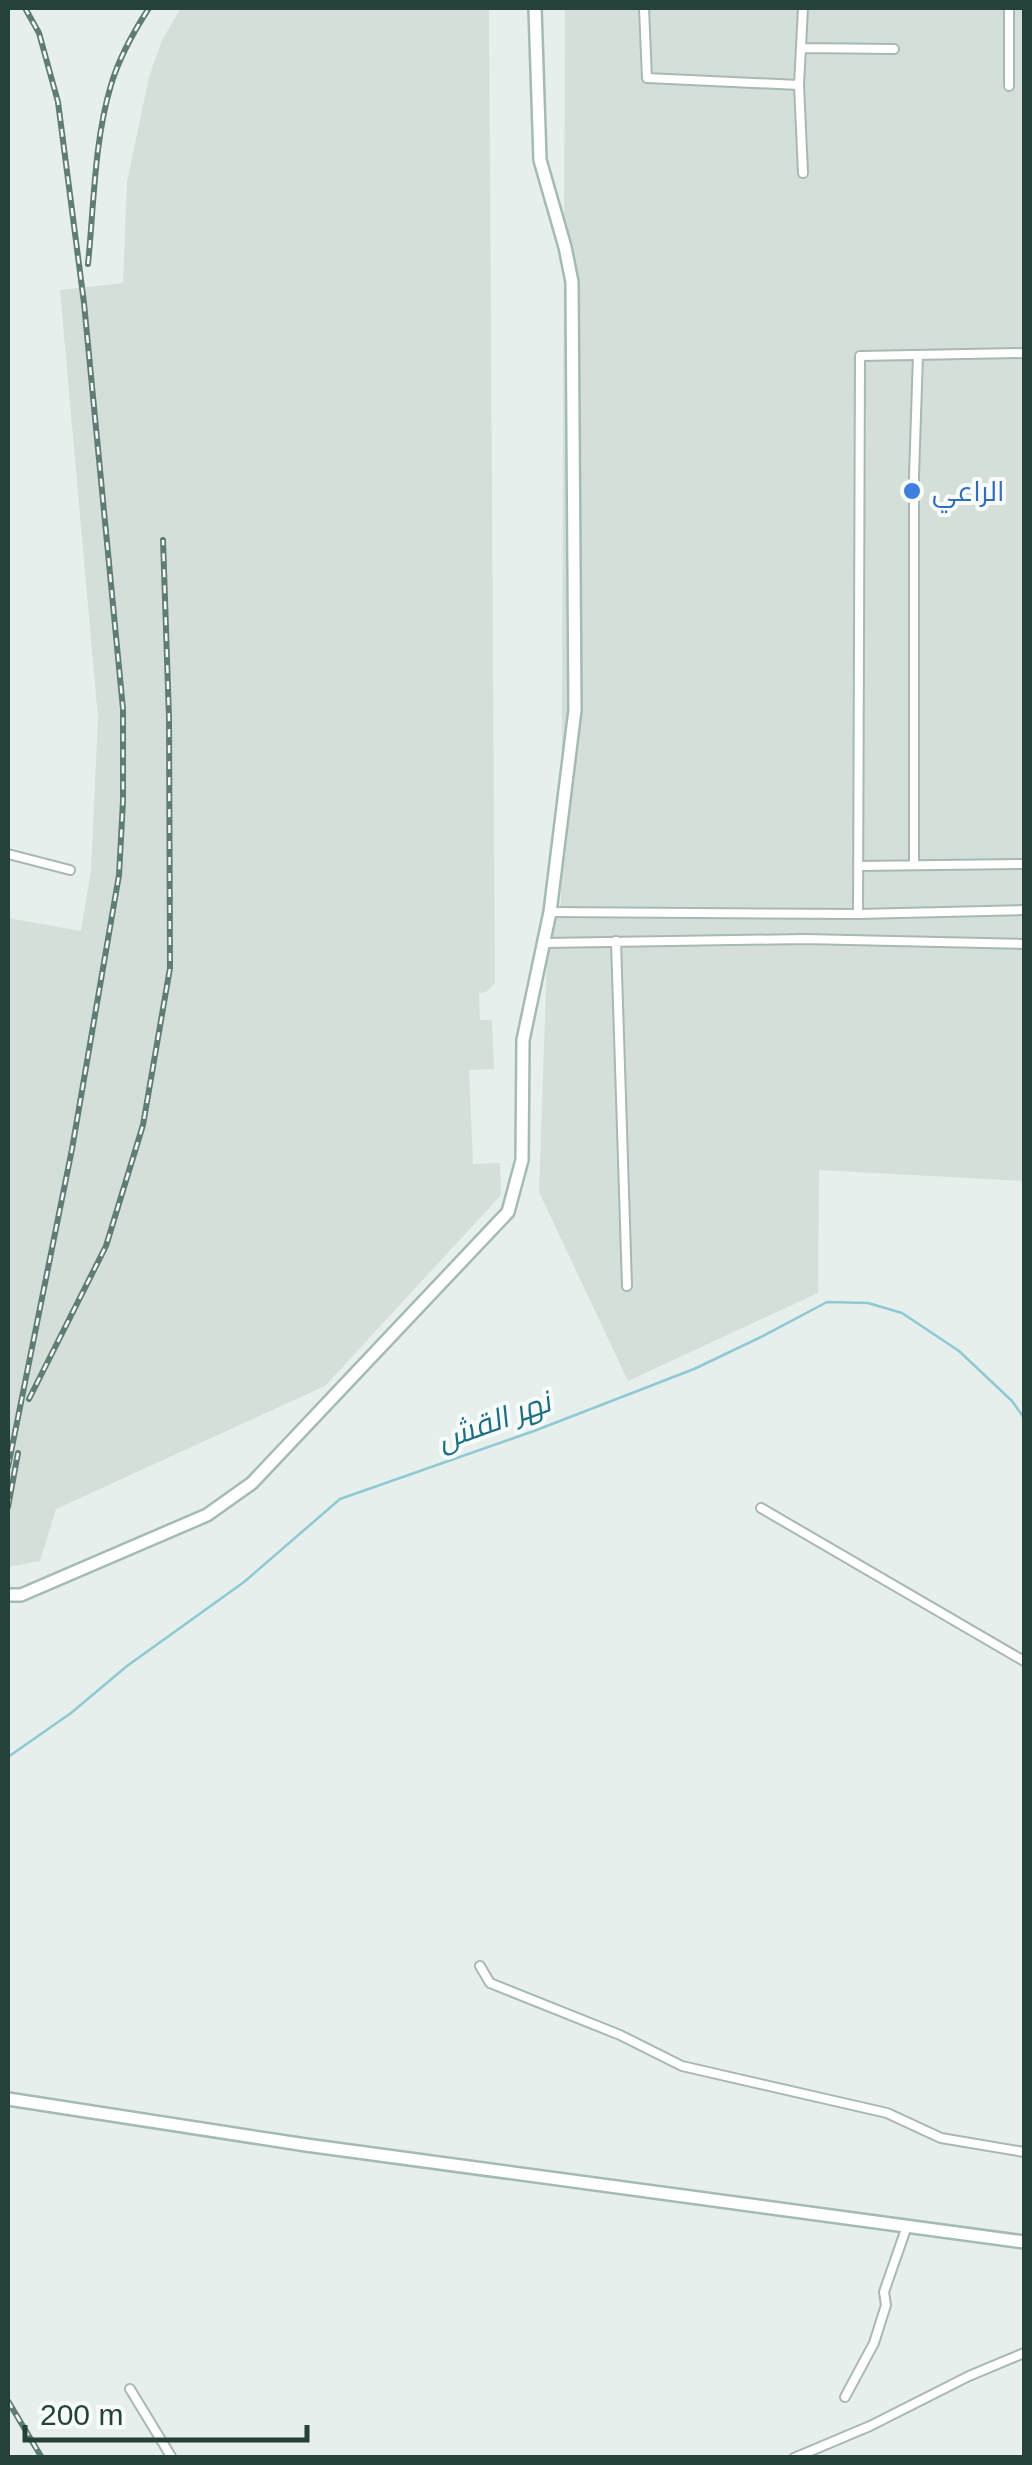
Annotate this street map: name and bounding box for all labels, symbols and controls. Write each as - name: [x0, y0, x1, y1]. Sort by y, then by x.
- place label: الراعي: [932, 476, 1005, 513]
- marker: الراعي: [901, 480, 923, 502]
- water label: نهر القش: [433, 1384, 558, 1458]
- scale bar: [25, 2380, 308, 2442]
- text: 200 m: [40, 2398, 123, 2431]

